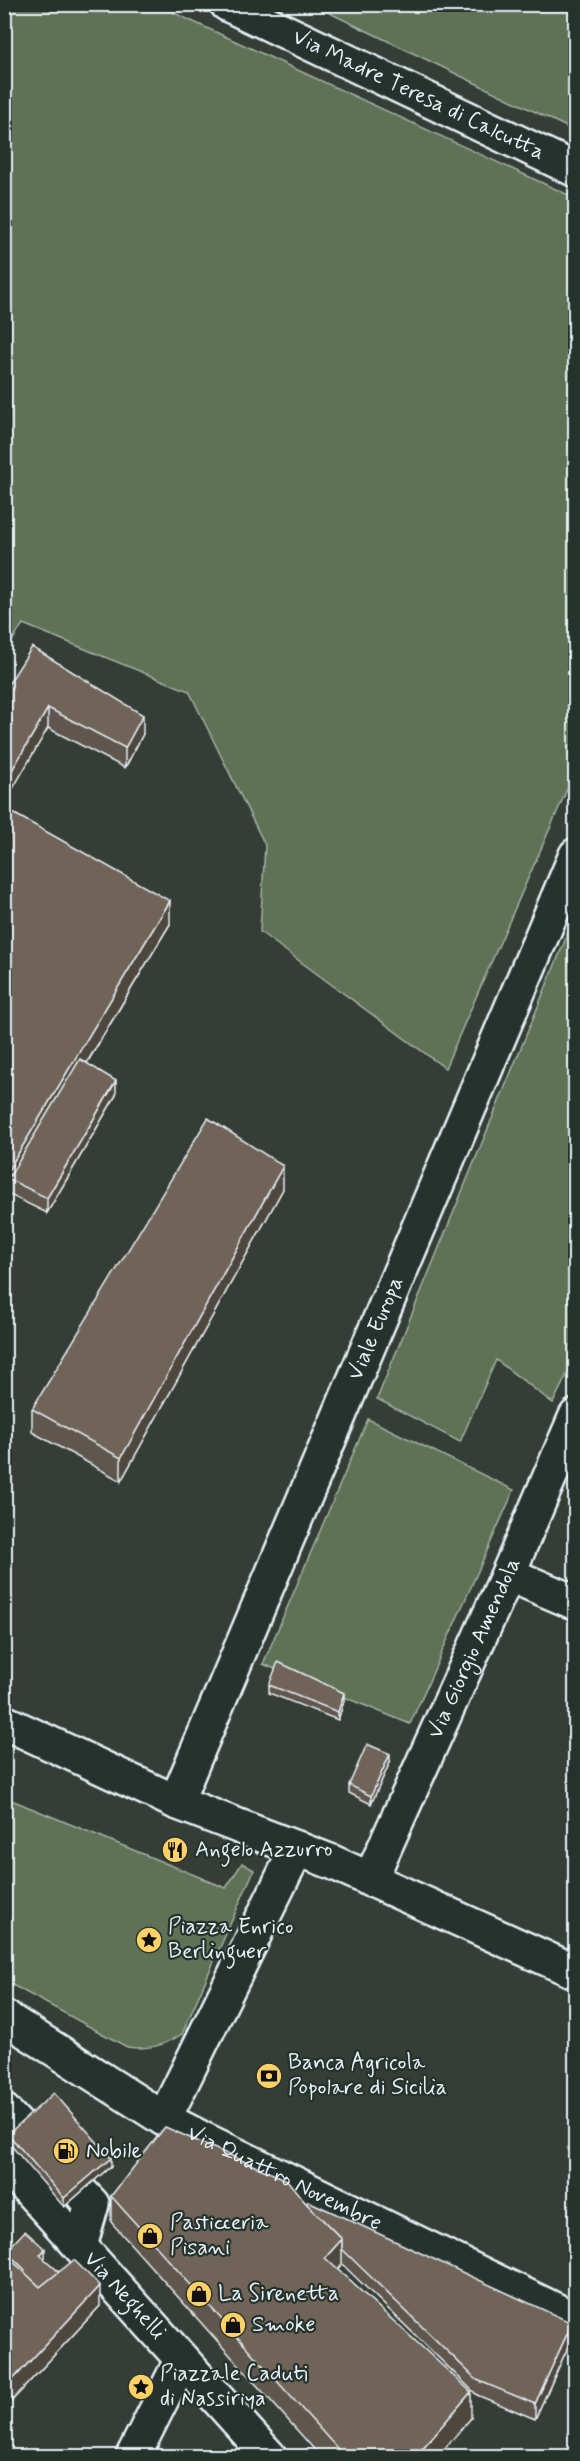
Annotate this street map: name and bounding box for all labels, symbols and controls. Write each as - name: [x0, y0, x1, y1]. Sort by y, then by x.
- street label: Via Madre Teresa di Calcutta: [288, 23, 549, 167]
- street label: Viale Europa: [342, 1272, 410, 1385]
- street label: Via Giorgio Amendola: [421, 1554, 527, 1743]
- restaurant icon: Angelo Azzurro: [160, 1835, 190, 1865]
- place label: Angelo Azzurro: [195, 1836, 333, 1867]
- place label: Piazza Enrico Berlinguer: [168, 1913, 293, 1969]
- place icon: Piazza Enrico Berlinguer: [134, 1925, 164, 1955]
- place label: Banca Agricola Popolare di Sicilia: [288, 2049, 447, 2102]
- bank icon: Banca Agricola Popolare di Sicilia: [254, 2061, 284, 2091]
- street label: Via Quattro Novembre: [182, 2119, 386, 2238]
- fuel station icon: Nobile: [51, 2136, 81, 2166]
- place label: Nobile: [86, 2137, 142, 2165]
- place label: Pasticceria Pisani: [170, 2209, 269, 2262]
- shop icon: Pasticceria Pisani: [135, 2221, 165, 2251]
- street label: Via Neghelli: [77, 2246, 172, 2346]
- shop icon: La Sirenetta: [184, 2279, 214, 2309]
- place label: La Sirenetta: [218, 2280, 339, 2308]
- shop icon: Smoke: [218, 2310, 248, 2340]
- place label: Smoke: [252, 2311, 315, 2339]
- place label: Piazzale Caduti di Nassiriya: [160, 2360, 308, 2413]
- place icon: Piazzale Caduti di Nassiriya: [126, 2372, 156, 2402]

